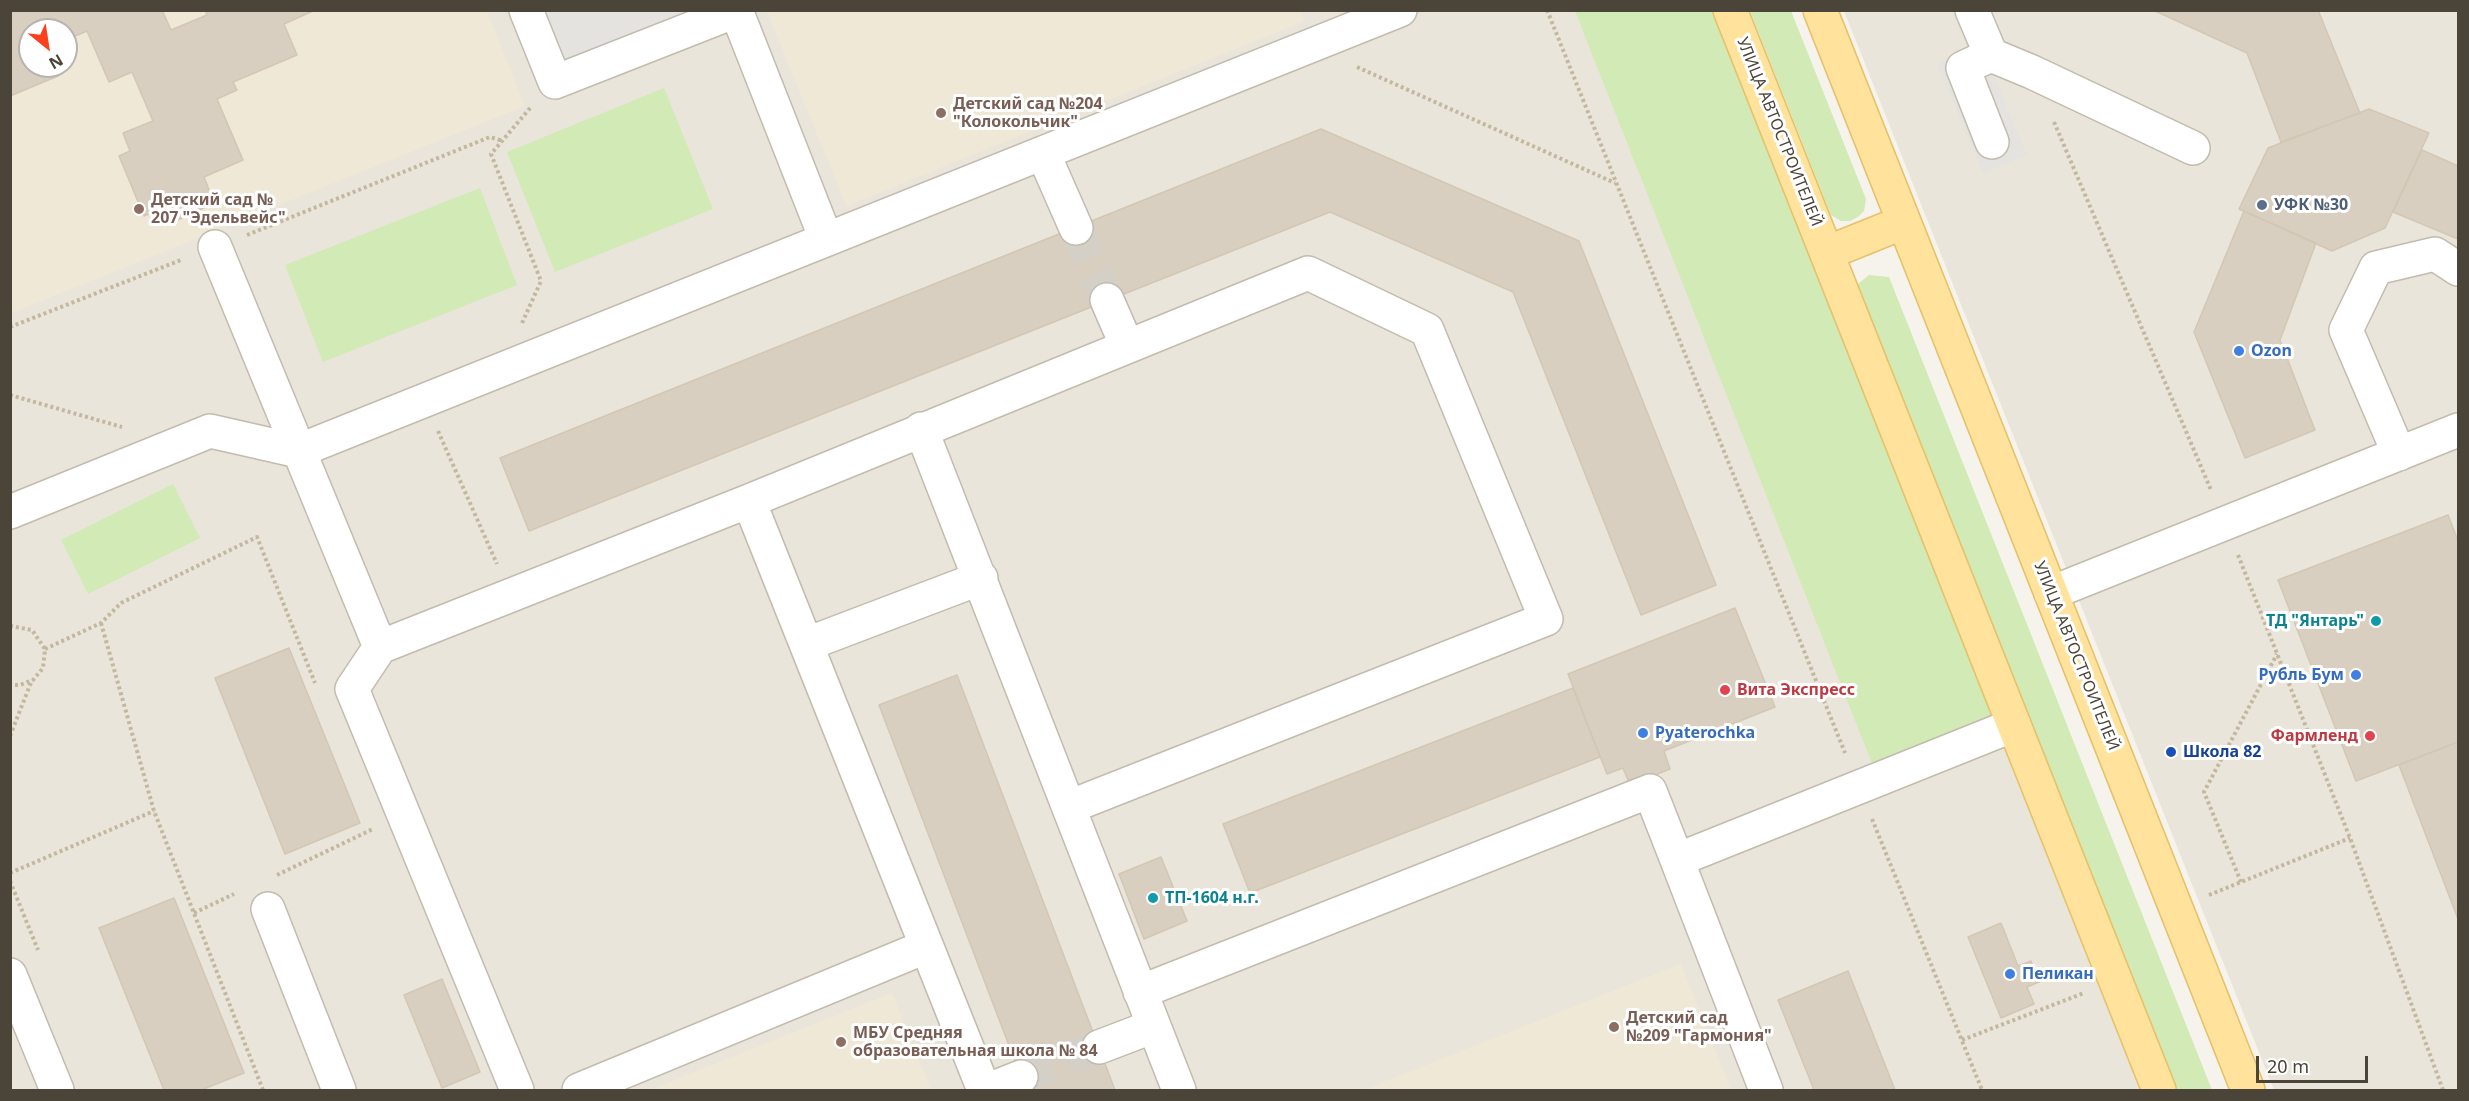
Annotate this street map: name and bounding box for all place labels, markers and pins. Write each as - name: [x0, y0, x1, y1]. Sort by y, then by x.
- place label: Детский сад №204 "Колокольчик": [953, 94, 1103, 132]
- marker: Детский сад №204 "Колокольчик": [934, 106, 948, 120]
- place label: Детский сад № 207 "Эдельвейс": [151, 190, 286, 228]
- place label: УФК №30: [2274, 195, 2348, 215]
- marker: УФК №30: [2255, 198, 2269, 212]
- marker: Детский сад № 207 "Эдельвейс": [132, 202, 146, 216]
- place label: Ozon: [2251, 341, 2292, 361]
- marker: Ozon: [2232, 344, 2246, 358]
- place label: ТД "Янтарь": [2266, 611, 2364, 631]
- marker: ТД "Янтарь": [2369, 614, 2383, 628]
- place label: Рубль Бум: [2259, 665, 2344, 685]
- marker: Рубль Бум: [2349, 668, 2363, 682]
- place label: Вита Экспресс: [1737, 680, 1855, 700]
- marker: Вита Экспресс: [1718, 683, 1732, 697]
- place label: Pyaterochka: [1655, 723, 1755, 743]
- marker: Pyaterochka: [1636, 726, 1650, 740]
- place label: Фармленд: [2270, 726, 2358, 746]
- marker: Фармленд: [2363, 729, 2377, 743]
- place label: Школа 82: [2183, 742, 2262, 762]
- marker: Школа 82: [2164, 745, 2178, 759]
- place label: ТП-1604 н.г.: [1165, 888, 1259, 908]
- marker: ТП-1604 н.г.: [1146, 891, 1160, 905]
- place label: Пеликан: [2022, 964, 2094, 984]
- marker: Пеликан: [2003, 967, 2017, 981]
- place label: Детский сад №209 "Гармония": [1626, 1008, 1772, 1046]
- marker: Детский сад №209 "Гармония": [1607, 1020, 1621, 1034]
- place label: МБУ Средняя образовательная школа № 84: [853, 1023, 1098, 1061]
- marker: МБУ Средняя образовательная школа № 84: [834, 1035, 848, 1049]

